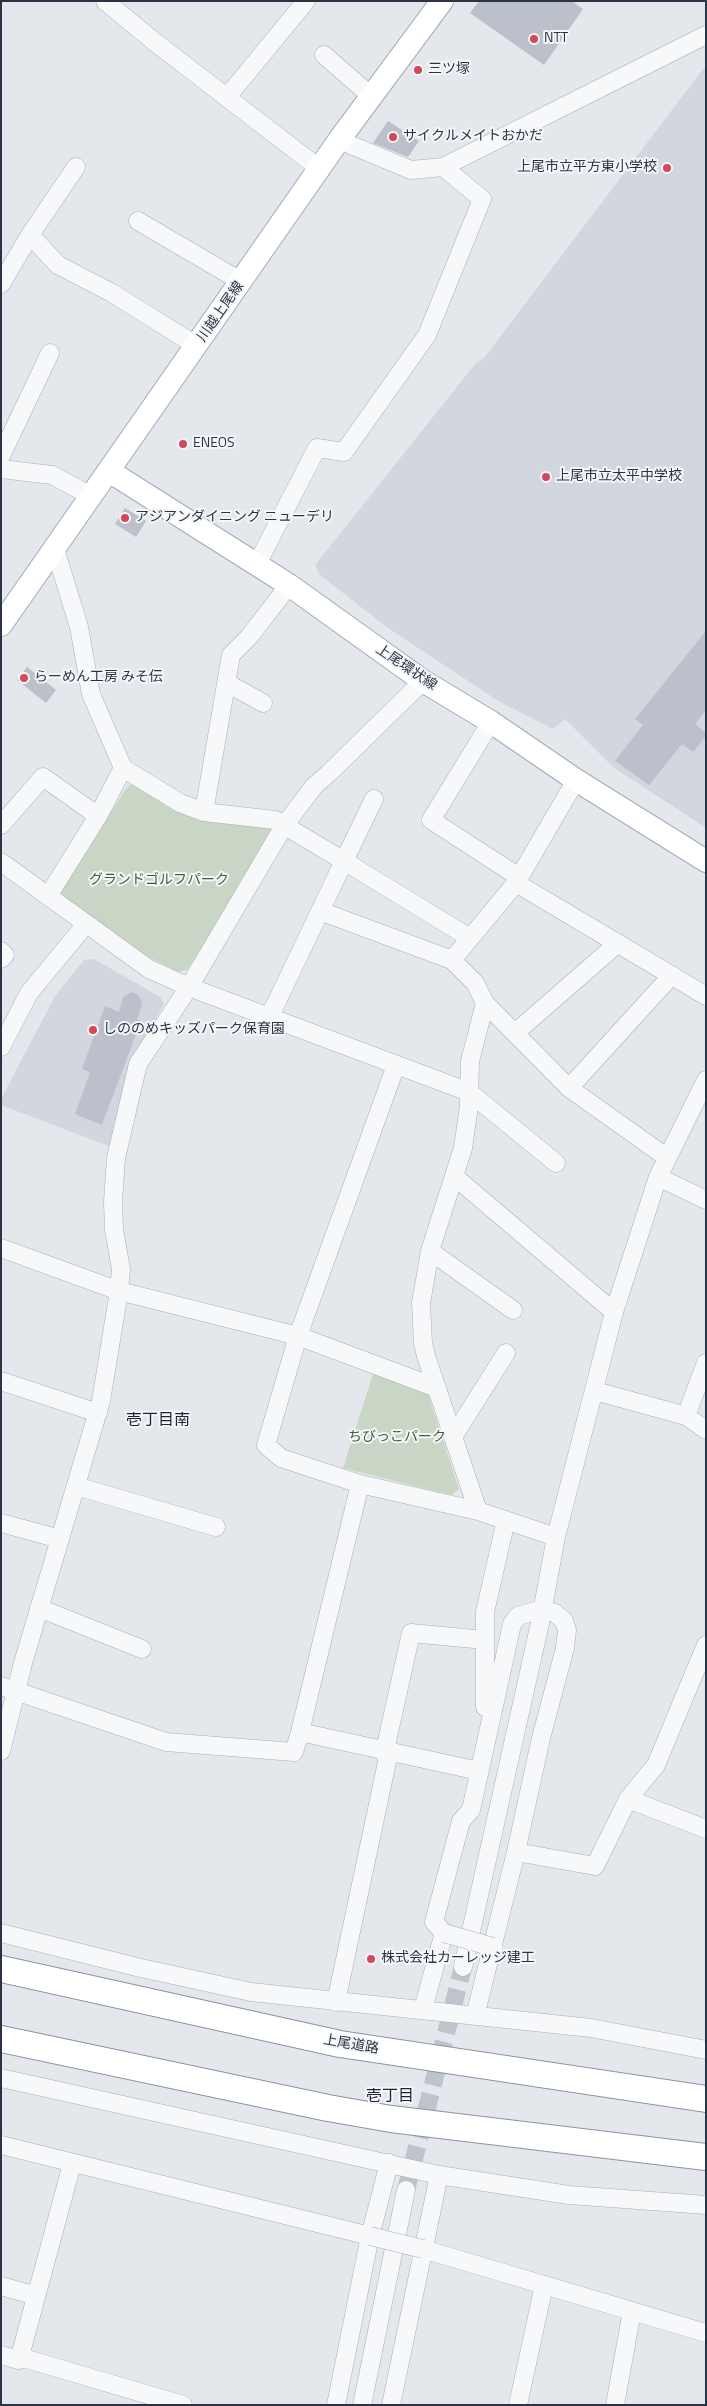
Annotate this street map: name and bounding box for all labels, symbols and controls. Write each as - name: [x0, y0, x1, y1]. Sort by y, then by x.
- place label: NTT: [544, 31, 568, 47]
- marker: NTT: [528, 33, 540, 45]
- place label: 三ツ塚: [428, 62, 470, 78]
- marker: 三ツ塚: [412, 64, 424, 76]
- place label: サイクルメイトおかだ: [403, 129, 543, 145]
- marker: サイクルメイトおかだ: [387, 131, 399, 143]
- place label: 上尾市立平方東小学校: [517, 160, 657, 176]
- marker: 上尾市立平方東小学校: [661, 162, 673, 174]
- street label: 川越上尾線: [194, 279, 248, 345]
- place label: ENEOS: [193, 436, 235, 452]
- marker: ENEOS: [177, 438, 189, 450]
- place label: 上尾市立太平中学校: [556, 469, 682, 485]
- marker: 上尾市立太平中学校: [540, 471, 552, 483]
- place label: アジアンダイニング ニューデリ: [135, 510, 334, 526]
- marker: アジアンダイニング ニューデリ: [119, 512, 131, 524]
- street label: 上尾環状線: [372, 641, 440, 695]
- place label: らーめん工房 みそ伝: [34, 670, 163, 686]
- marker: らーめん工房 みそ伝: [18, 672, 30, 684]
- park label: グランドゴルフパーク: [89, 873, 229, 889]
- place label: しののめキッズパーク保育園: [103, 1022, 285, 1038]
- marker: しののめキッズパーク保育園: [87, 1024, 99, 1036]
- district label: 壱丁目南: [126, 1411, 190, 1431]
- park label: ちびっこパーク: [348, 1430, 446, 1446]
- place label: 株式会社カーレッジ建工: [381, 1951, 535, 1967]
- marker: 株式会社カーレッジ建工: [365, 1953, 377, 1965]
- street label: 上尾道路: [322, 2032, 380, 2058]
- district label: 壱丁目: [366, 2087, 414, 2107]

